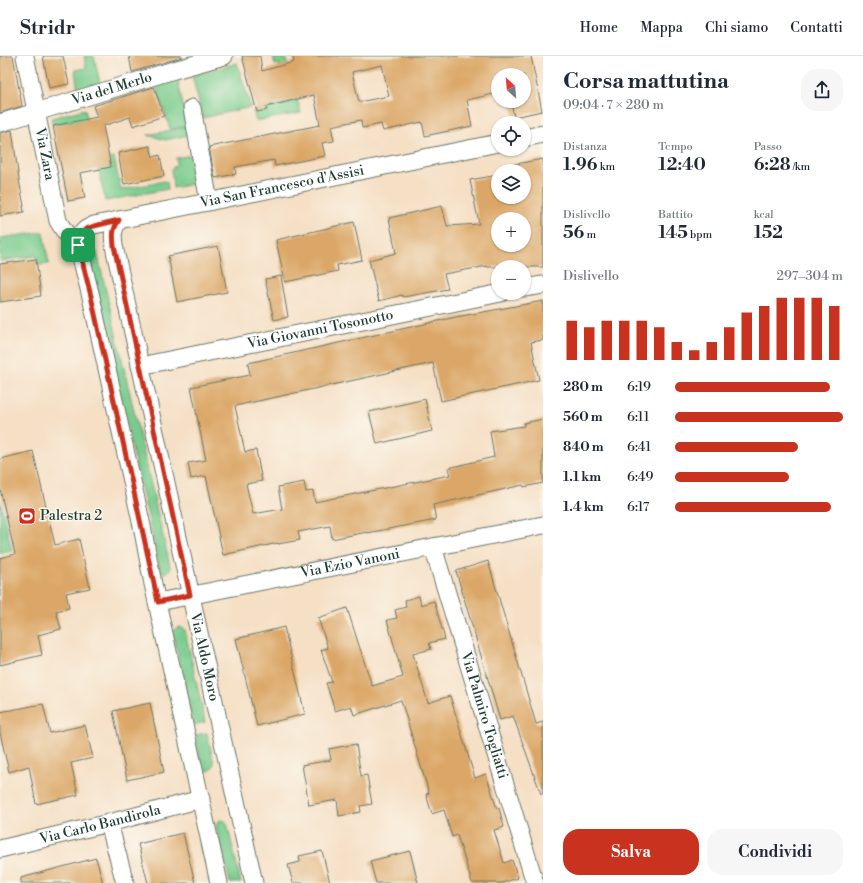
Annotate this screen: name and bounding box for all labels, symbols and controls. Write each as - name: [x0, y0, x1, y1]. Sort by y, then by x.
- text: Stridr: [20, 16, 75, 40]
- text: Home: [580, 19, 618, 37]
- text: Mappa: [640, 19, 683, 37]
- text: Chi siamo: [705, 19, 768, 37]
- text: Contatti: [790, 19, 843, 37]
- street label: Via del Merlo: [69, 68, 154, 110]
- north arrow: [491, 68, 531, 108]
- map controls: [491, 68, 531, 300]
- text: Corsa mattutina: [563, 68, 729, 95]
- button: share: [801, 69, 843, 111]
- text: 09:04 · 7 × 280 m: [563, 97, 664, 113]
- button: locate: [491, 116, 531, 156]
- street label: Via Zara: [30, 125, 59, 183]
- text: Distanza: [563, 140, 607, 154]
- text: Tempo: [658, 140, 693, 154]
- text: Passo: [754, 140, 782, 154]
- text: 1.96: [563, 154, 597, 176]
- text: 12:40: [658, 154, 706, 176]
- text: 6:28: [754, 154, 790, 176]
- text: km: [597, 160, 615, 174]
- text: /km: [790, 160, 810, 174]
- street label: Via San Francesco d'Assisi: [197, 161, 366, 212]
- button: layers: [491, 164, 531, 204]
- text: Dislivello: [563, 208, 610, 222]
- text: Battito: [658, 208, 693, 222]
- text: kcal: [754, 208, 774, 222]
- button: +: [491, 212, 531, 252]
- text: 56: [563, 222, 584, 244]
- text: 145: [658, 222, 688, 244]
- text: 152: [754, 222, 783, 244]
- pin: [61, 228, 95, 262]
- text: m: [584, 228, 596, 242]
- text: bpm: [688, 228, 712, 242]
- icon: arrive: [67, 234, 89, 256]
- button: −: [491, 260, 531, 300]
- text: Dislivello: [563, 268, 619, 284]
- text: 297–304 m: [777, 268, 843, 284]
- street label: Via Giovanni Tosonotto: [245, 306, 395, 353]
- text: 280 m: [563, 379, 603, 395]
- text: 6:19: [627, 379, 651, 395]
- text: 560 m: [563, 409, 603, 425]
- text: 6:11: [627, 409, 649, 425]
- text: 840 m: [563, 439, 604, 455]
- text: 6:41: [627, 439, 651, 455]
- text: 1.1 km: [563, 469, 601, 485]
- text: 6:49: [627, 469, 653, 485]
- text: 1.4 km: [563, 499, 604, 515]
- text: 6:17: [627, 499, 649, 515]
- sports icon: Palestra 2: [17, 506, 37, 526]
- place label: Palestra 2: [40, 507, 102, 525]
- street label: Via Ezio Vanoni: [298, 545, 402, 582]
- street label: Via Aldo Moro: [186, 610, 223, 703]
- street label: Via Palmiro Togliatti: [456, 649, 512, 781]
- street label: Via Carlo Bandirola: [37, 801, 163, 848]
- button: Salva: [563, 829, 699, 875]
- button: Condividi: [707, 829, 843, 875]

